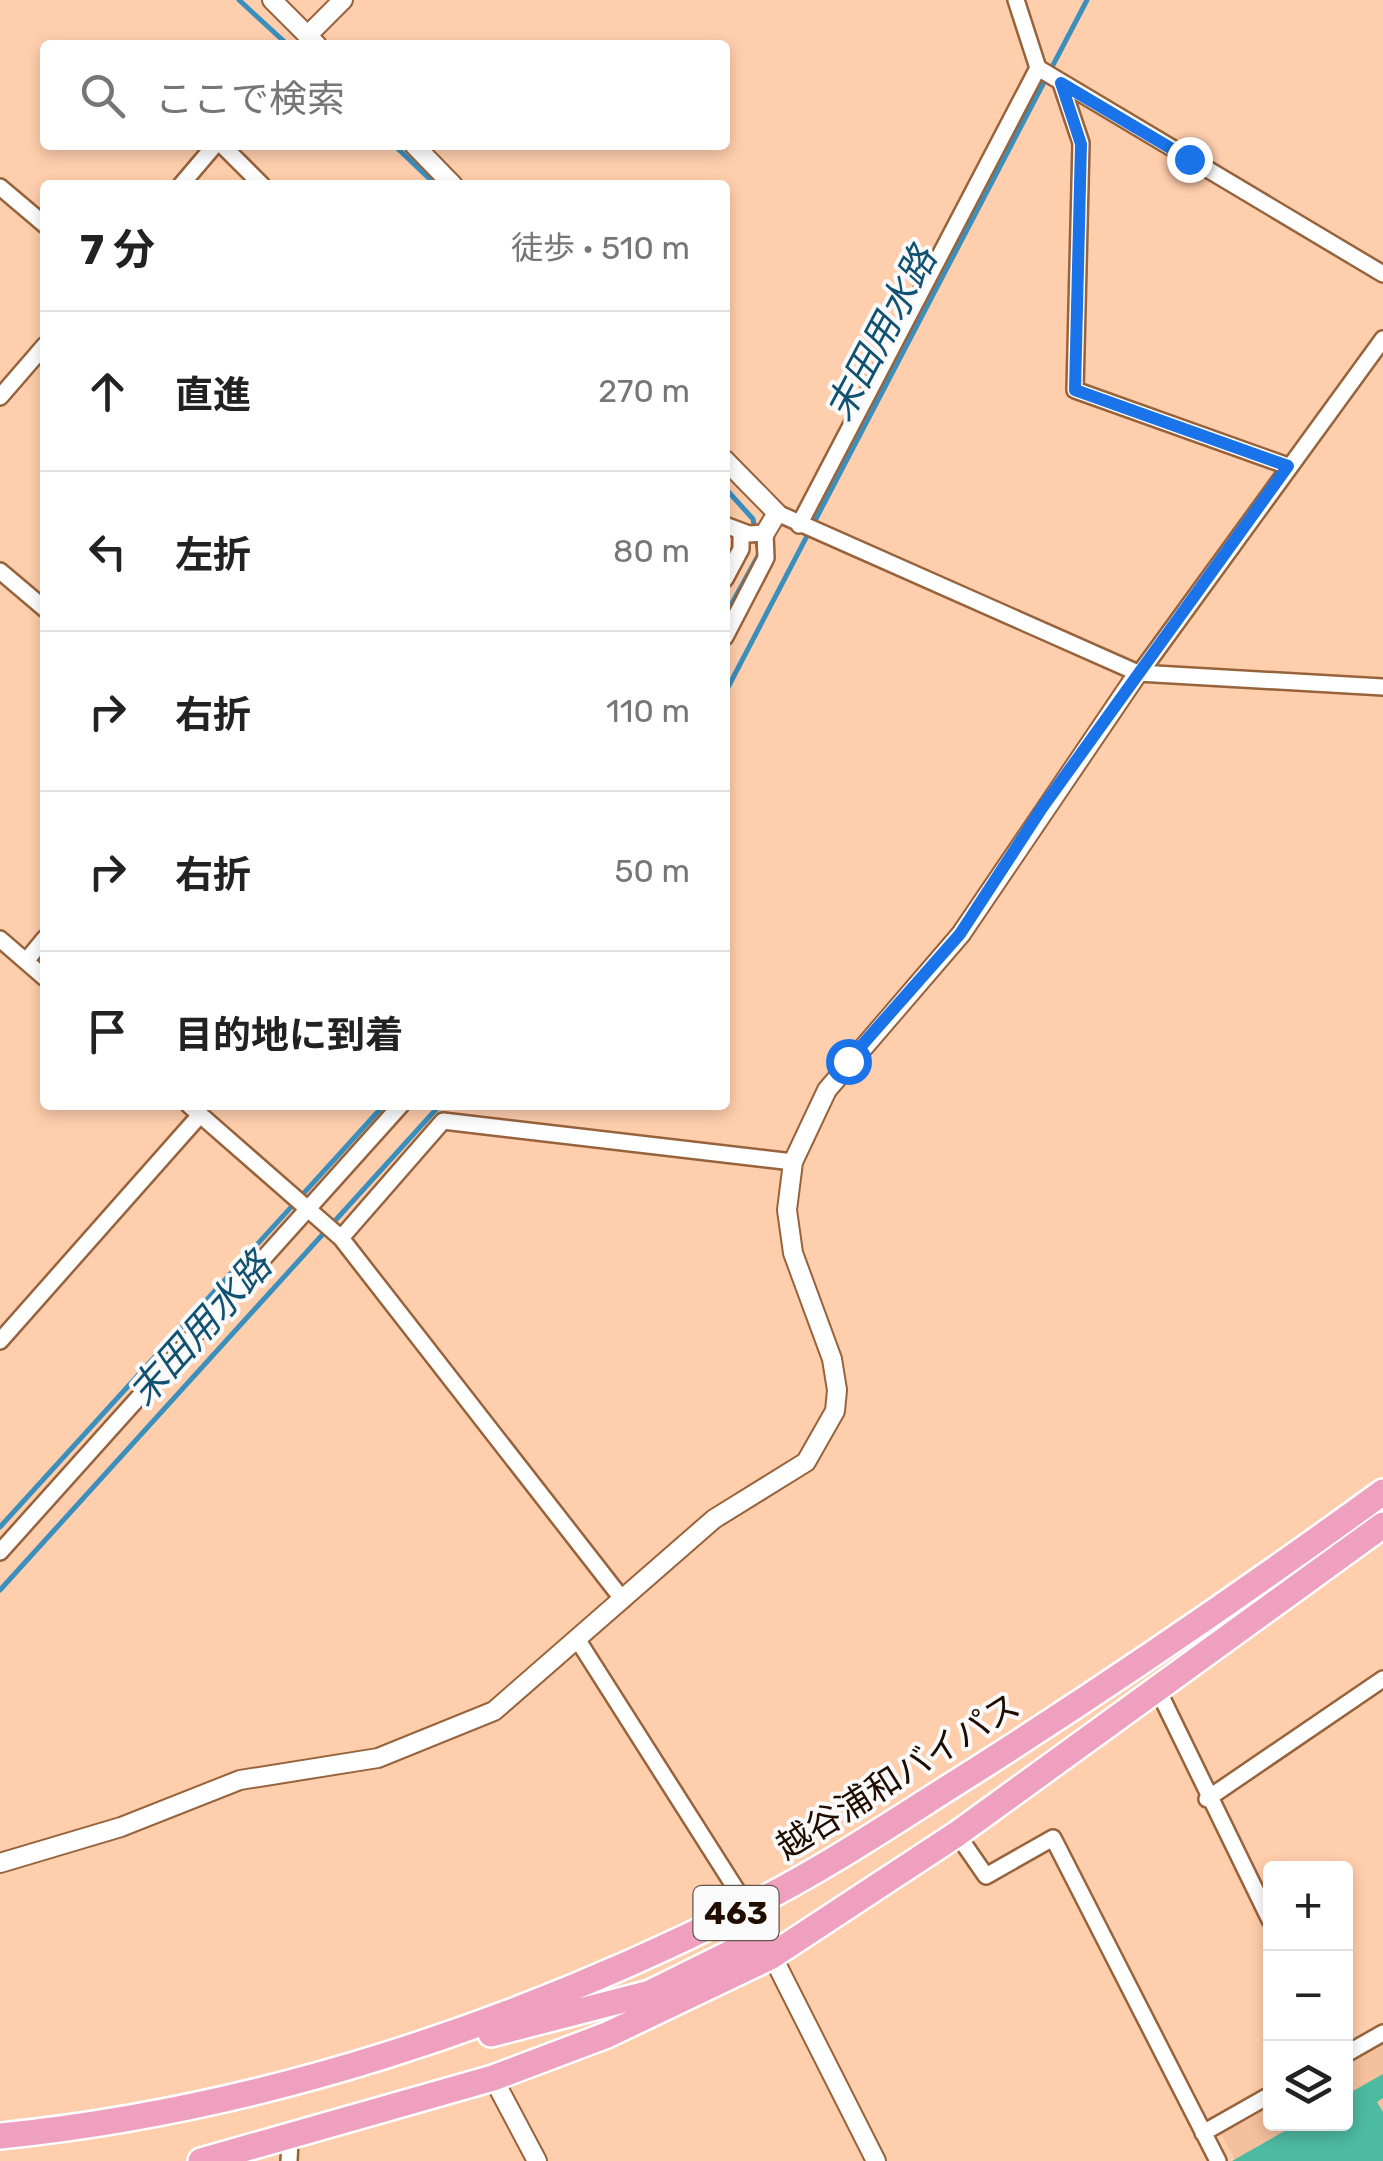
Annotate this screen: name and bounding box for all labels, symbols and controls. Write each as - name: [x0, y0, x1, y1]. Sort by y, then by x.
- search box: [40, 40, 730, 150]
- icon: search: [75, 68, 130, 123]
- text: ここで検索: [155, 76, 345, 122]
- route end: [1167, 137, 1213, 183]
- text: 7 分: [80, 225, 155, 275]
- text: 徒歩 · 510 m: [511, 229, 690, 267]
- water label: 末田用水路: [816, 237, 947, 429]
- icon: ahead: [80, 364, 135, 419]
- text: 直進: [175, 372, 251, 418]
- text: 270 m: [598, 372, 690, 410]
- icon: left: [80, 524, 135, 579]
- text: 左折: [175, 532, 251, 578]
- text: 80 m: [613, 532, 690, 570]
- icon: right: [80, 684, 135, 739]
- text: 右折: [175, 692, 251, 738]
- text: 110 m: [606, 692, 690, 730]
- icon: right: [80, 844, 135, 899]
- text: 右折: [175, 852, 251, 898]
- text: 50 m: [614, 852, 690, 890]
- icon: arrive: [80, 1004, 135, 1059]
- text: 目的地に到着: [175, 1012, 403, 1058]
- route start: [826, 1039, 872, 1085]
- water label: 末田用水路: [119, 1241, 283, 1415]
- street label: 越谷浦和バイパス: [768, 1684, 1028, 1868]
- map controls: [1263, 1861, 1353, 2131]
- button: +: [1263, 1861, 1353, 1951]
- road number: 463: [694, 1886, 778, 1940]
- button: −: [1263, 1951, 1353, 2041]
- button: layers: [1263, 2041, 1353, 2131]

